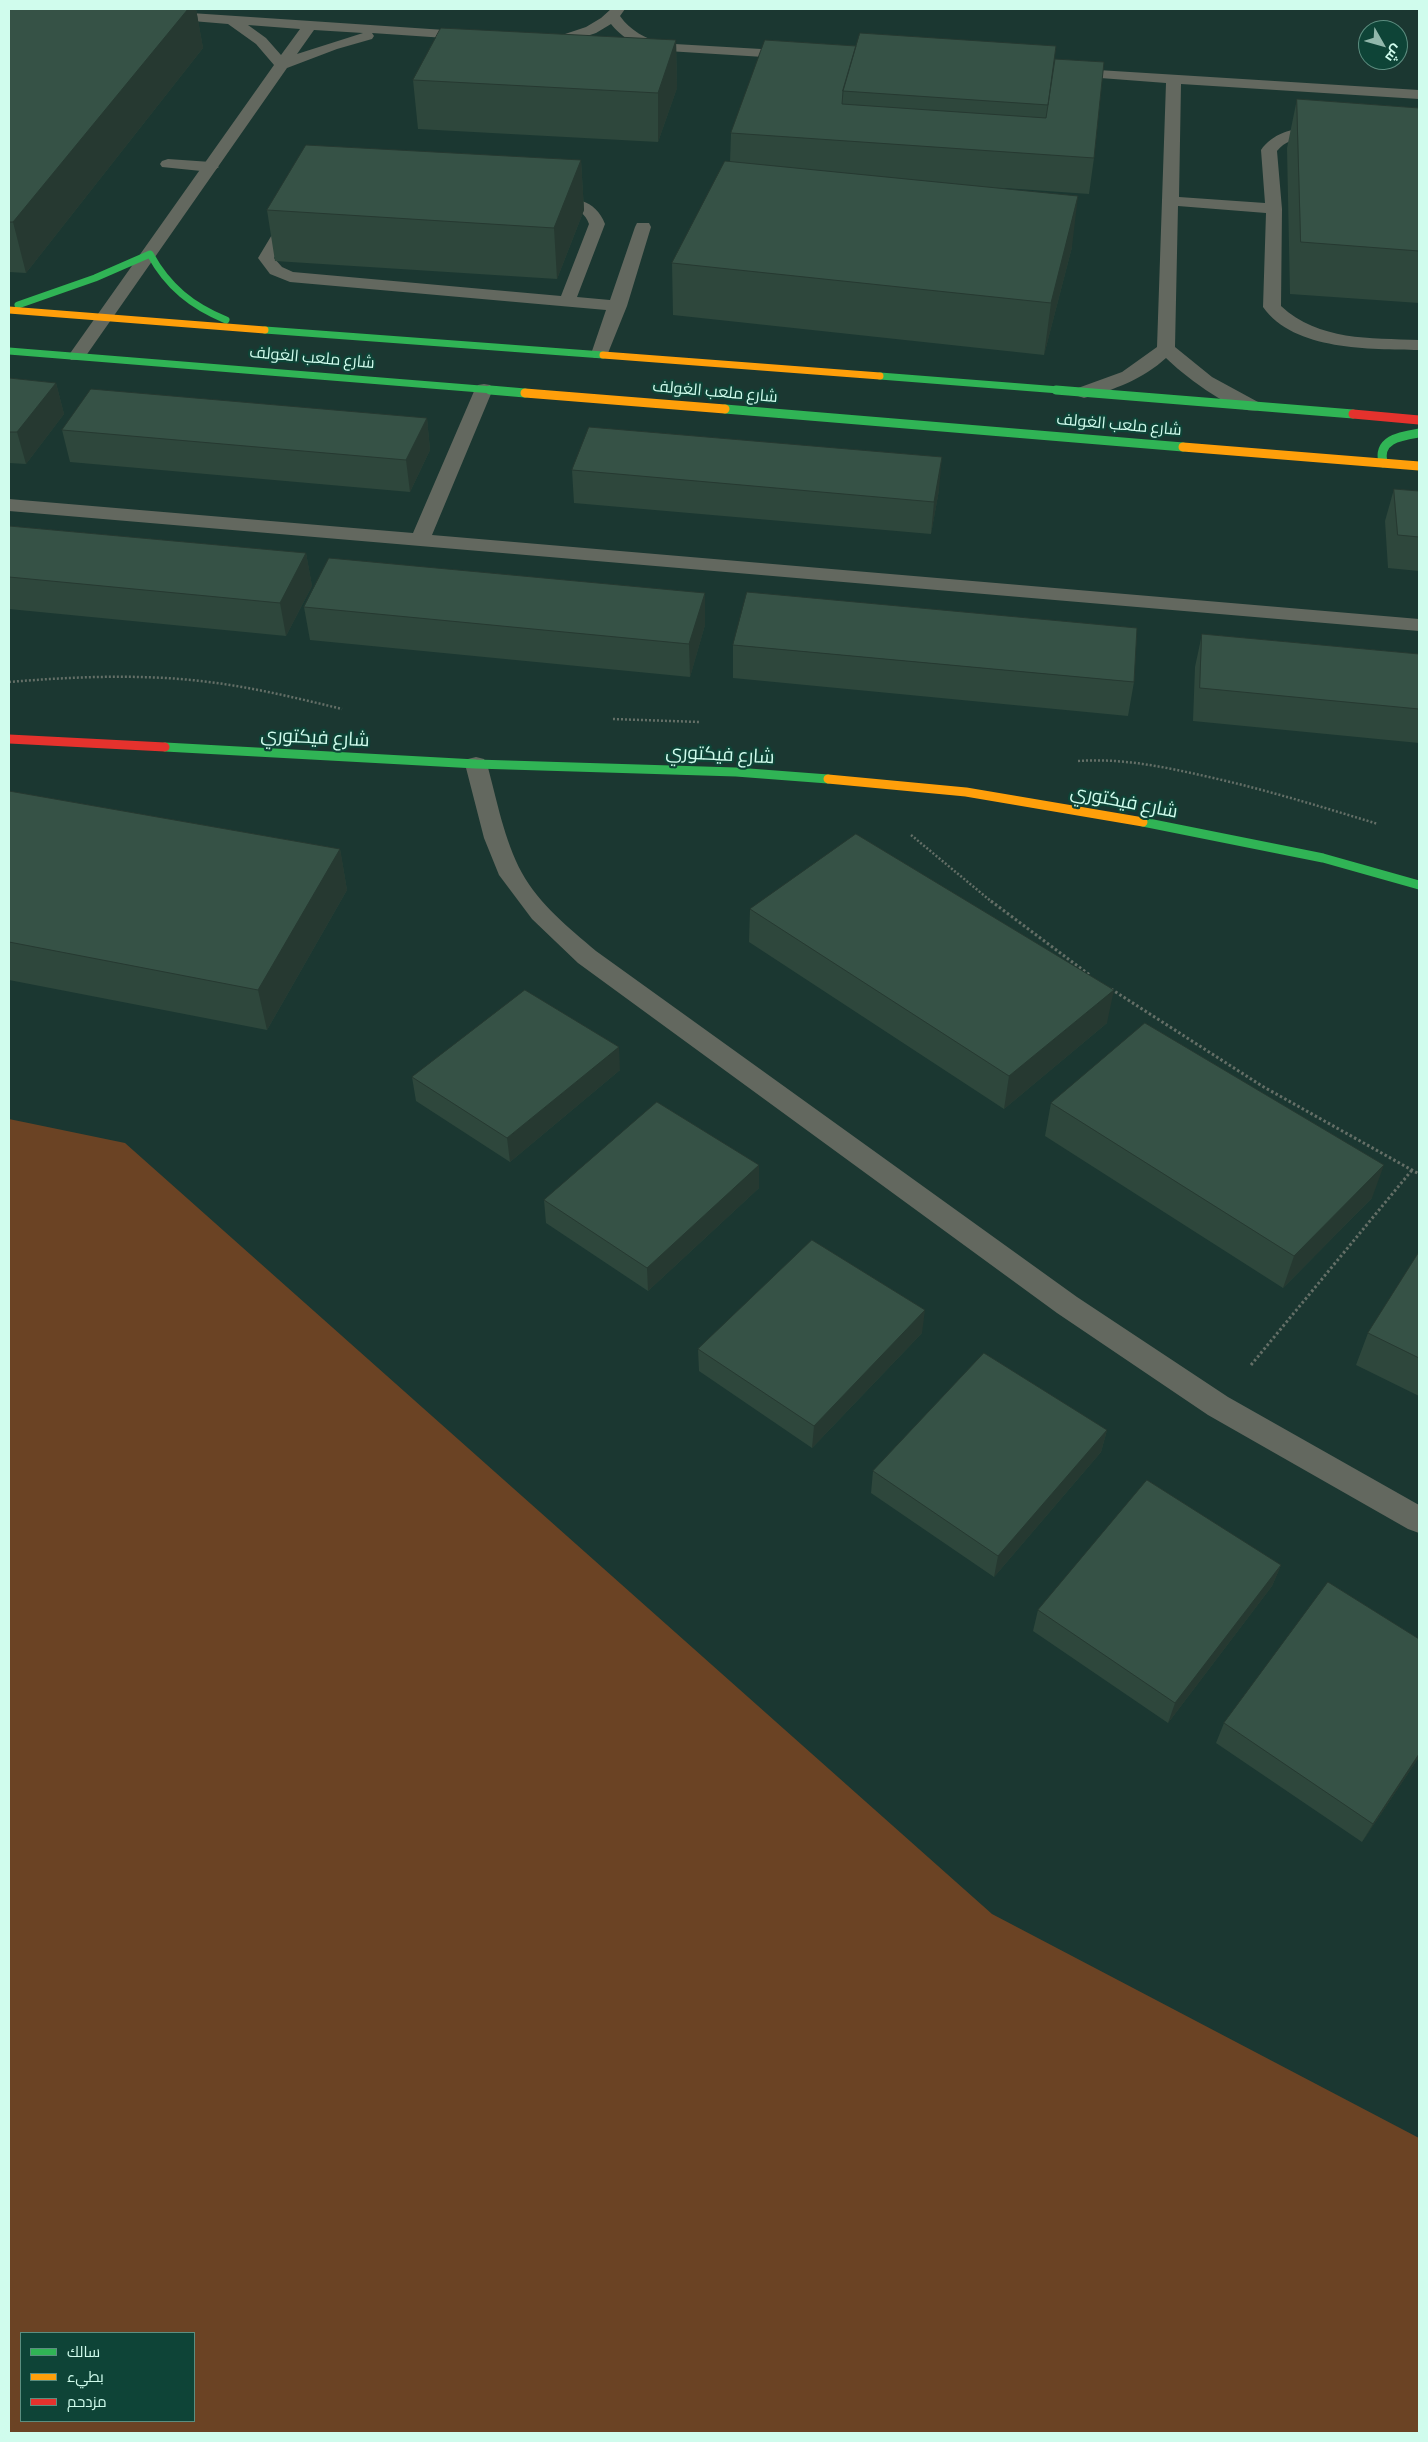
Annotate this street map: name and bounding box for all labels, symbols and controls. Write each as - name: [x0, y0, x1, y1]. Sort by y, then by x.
- north arrow: [1358, 20, 1408, 70]
- text: ش: [1381, 41, 1407, 66]
- street label: شارع ملعب الغولف: [249, 343, 375, 373]
- street label: شارع ملعب الغولف: [652, 377, 778, 407]
- street label: شارع ملعب الغولف: [1056, 410, 1182, 440]
- street label: شارع فيكتوري: [260, 724, 370, 752]
- street label: شارع فيكتوري: [665, 741, 775, 769]
- street label: شارع فيكتوري: [1068, 780, 1180, 824]
- legend: [20, 2332, 195, 2422]
- text: سالك: [67, 2342, 100, 2361]
- text: بطيء: [67, 2367, 104, 2386]
- text: مزدحم: [67, 2392, 107, 2411]

